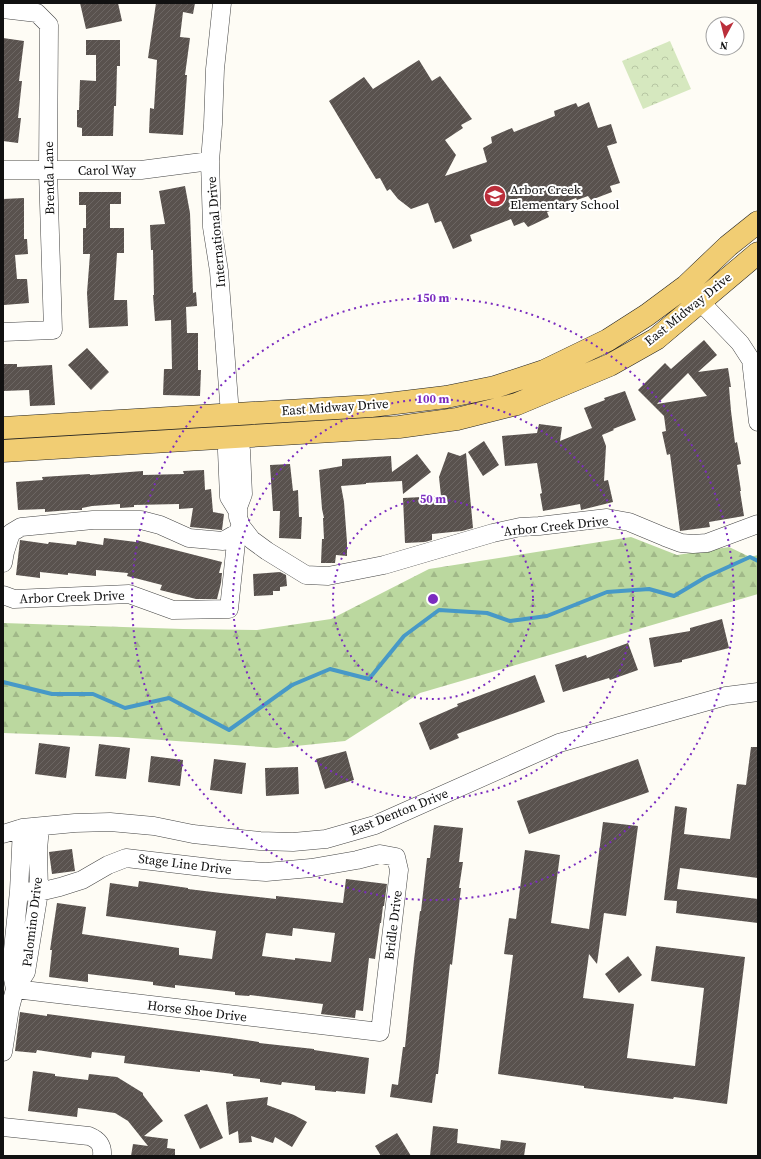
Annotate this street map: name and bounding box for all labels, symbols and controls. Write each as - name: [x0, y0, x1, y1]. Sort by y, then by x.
- north arrow: [705, 16, 745, 56]
- text: N: [719, 37, 729, 53]
- street label: Brenda Lane: [40, 141, 58, 215]
- street label: Carol Way: [78, 161, 137, 179]
- street label: International Drive: [203, 175, 229, 288]
- place label: Arbor Creek Elementary School: [510, 181, 619, 213]
- school or university icon: Arbor Creek Elementary School: [482, 183, 508, 209]
- street label: East Midway Drive: [641, 268, 735, 349]
- text: 150 m: [417, 290, 450, 306]
- text: 100 m: [417, 391, 450, 407]
- street label: East Midway Drive: [281, 395, 390, 419]
- text: 50 m: [420, 491, 446, 507]
- street label: Arbor Creek Drive: [503, 512, 610, 540]
- street label: Arbor Creek Drive: [19, 587, 125, 607]
- centre of rings: [426, 592, 440, 606]
- street label: East Denton Drive: [347, 784, 451, 839]
- street label: Stage Line Drive: [137, 850, 233, 878]
- street label: Palomino Drive: [18, 876, 46, 968]
- street label: Bridle Drive: [380, 889, 406, 961]
- street label: Horse Shoe Drive: [146, 996, 248, 1026]

